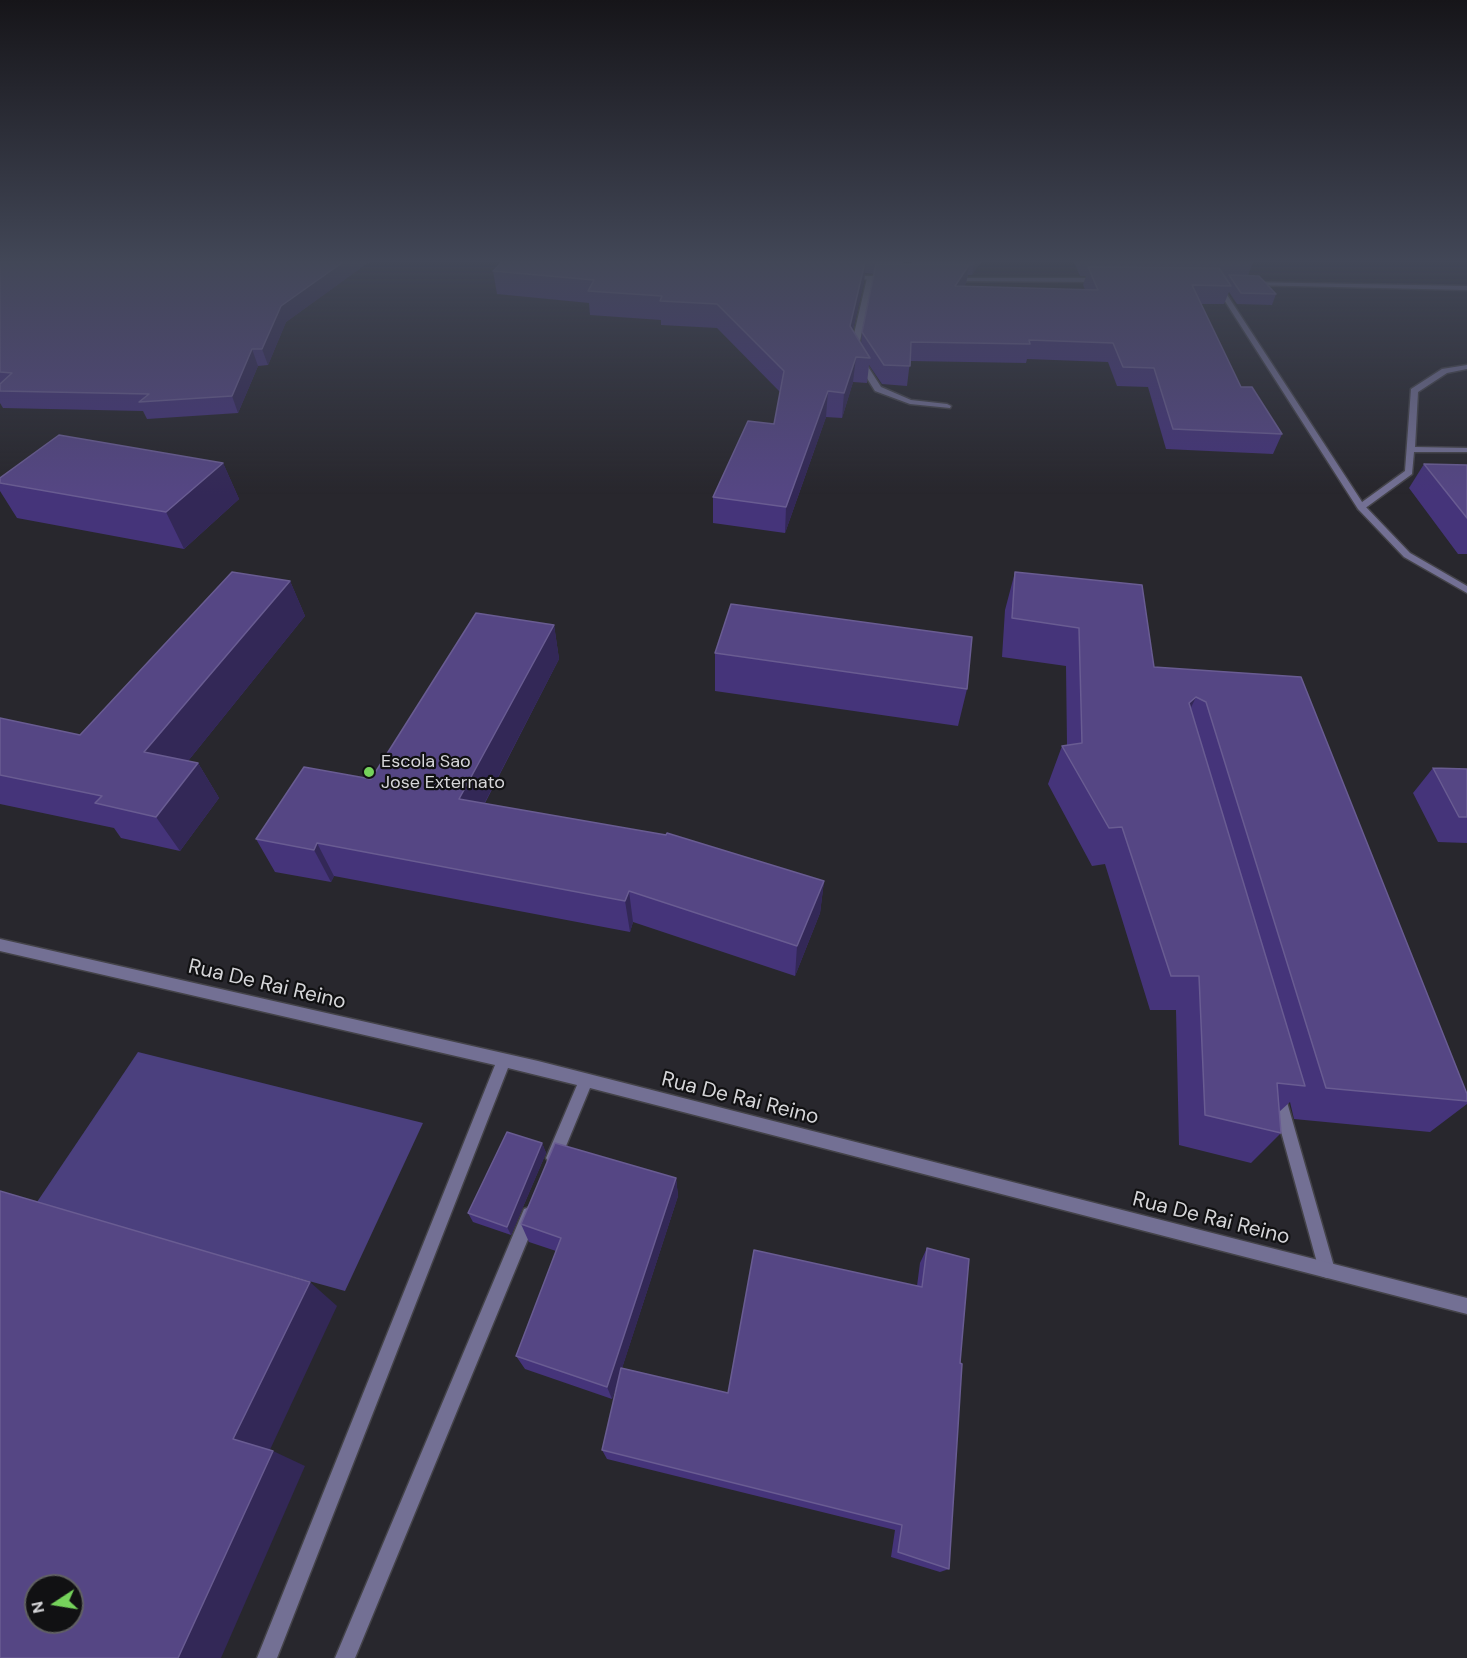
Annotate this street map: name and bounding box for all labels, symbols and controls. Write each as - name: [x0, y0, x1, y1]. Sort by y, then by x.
- place label: Escola Sao Jose Externato: [381, 751, 505, 794]
- marker: Escola Sao Jose Externato: [362, 765, 376, 779]
- street label: Rua De Rai Reino: [186, 955, 348, 1015]
- street label: Rua De Rai Reino: [659, 1067, 821, 1131]
- street label: Rua De Rai Reino: [1130, 1187, 1292, 1251]
- north arrow: [24, 1574, 84, 1634]
- text: N: [26, 1600, 49, 1615]

